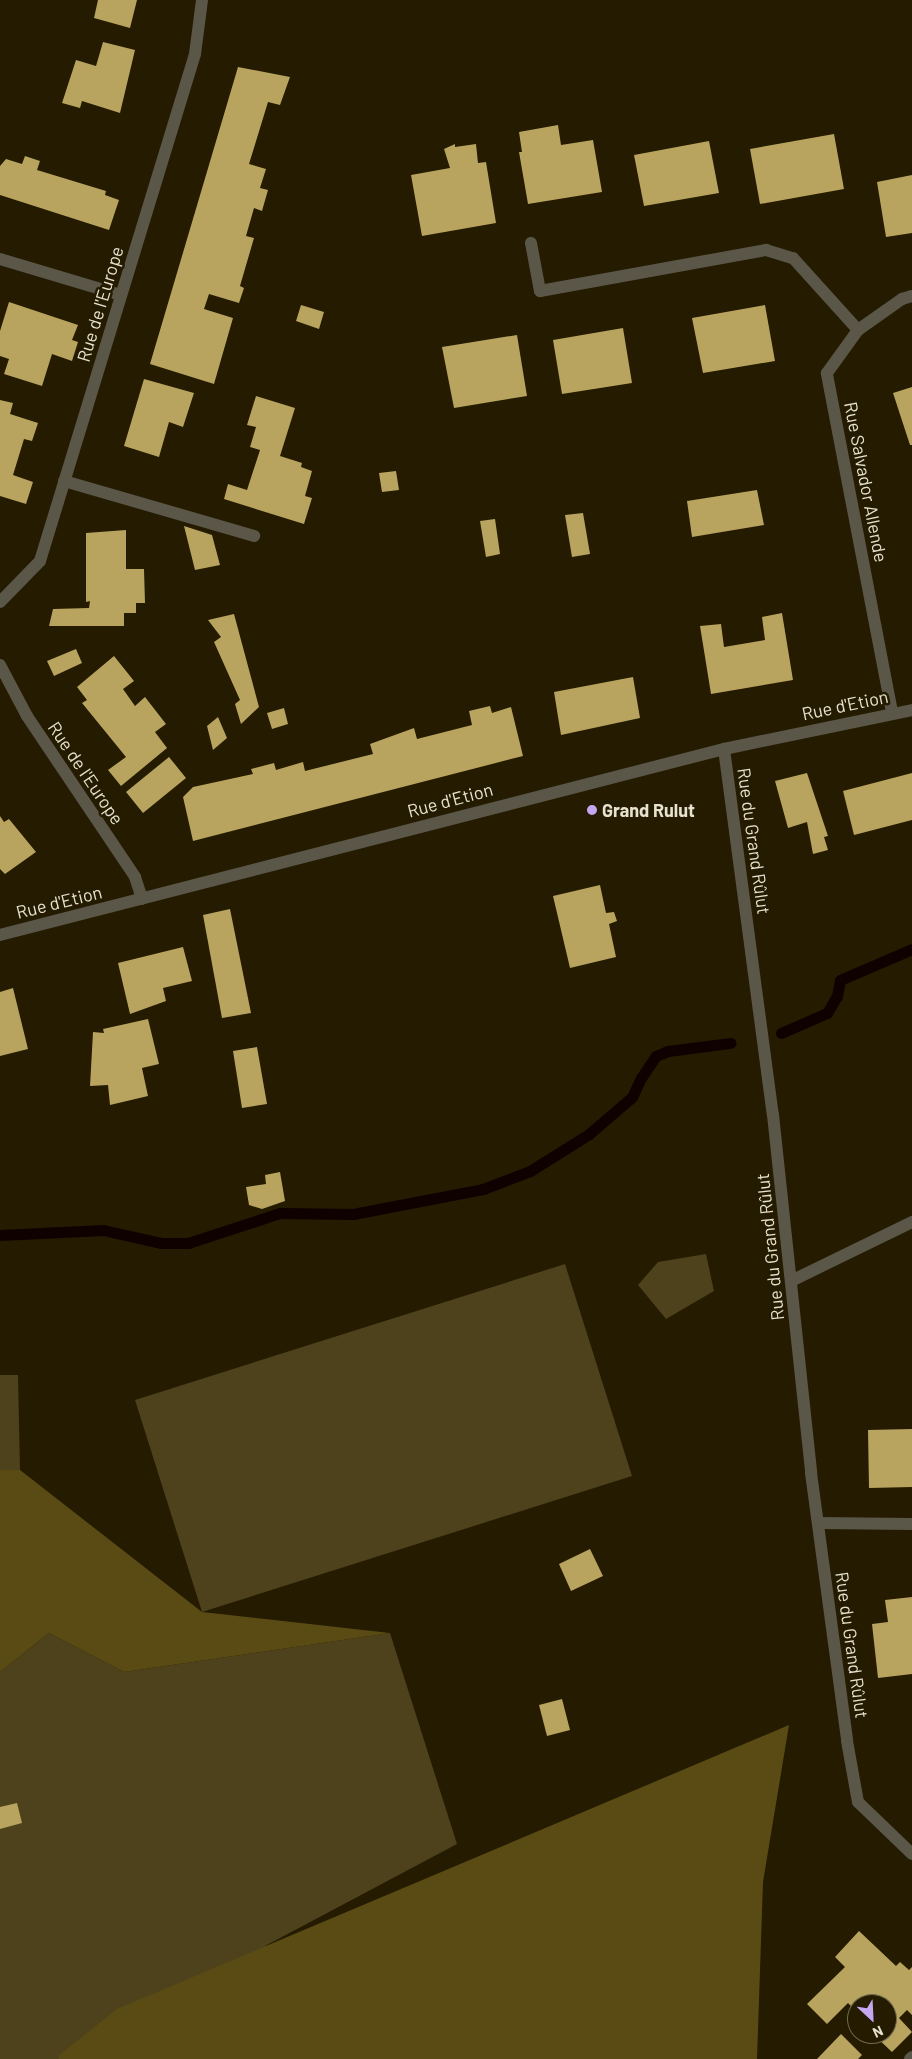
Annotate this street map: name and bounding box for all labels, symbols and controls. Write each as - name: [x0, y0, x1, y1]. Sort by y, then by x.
- street label: Rue de l'Europe: [72, 244, 128, 364]
- street label: Rue Salvador Allende: [840, 400, 892, 564]
- street label: Rue d'Etion: [800, 685, 890, 725]
- street label: Rue de l'Europe: [44, 717, 128, 829]
- street label: Rue du Grand Rûlut: [733, 766, 775, 916]
- street label: Rue d'Etion: [405, 778, 495, 822]
- place label: Grand Rulut: [602, 799, 695, 821]
- marker: Grand Rulut: [586, 804, 598, 816]
- street label: Rue d'Etion: [14, 881, 104, 923]
- street label: Rue du Grand Rûlut: [752, 1172, 788, 1322]
- street label: Rue du Grand Rûlut: [831, 1570, 873, 1720]
- north arrow: [847, 1994, 897, 2044]
- text: N: [870, 2022, 886, 2042]

